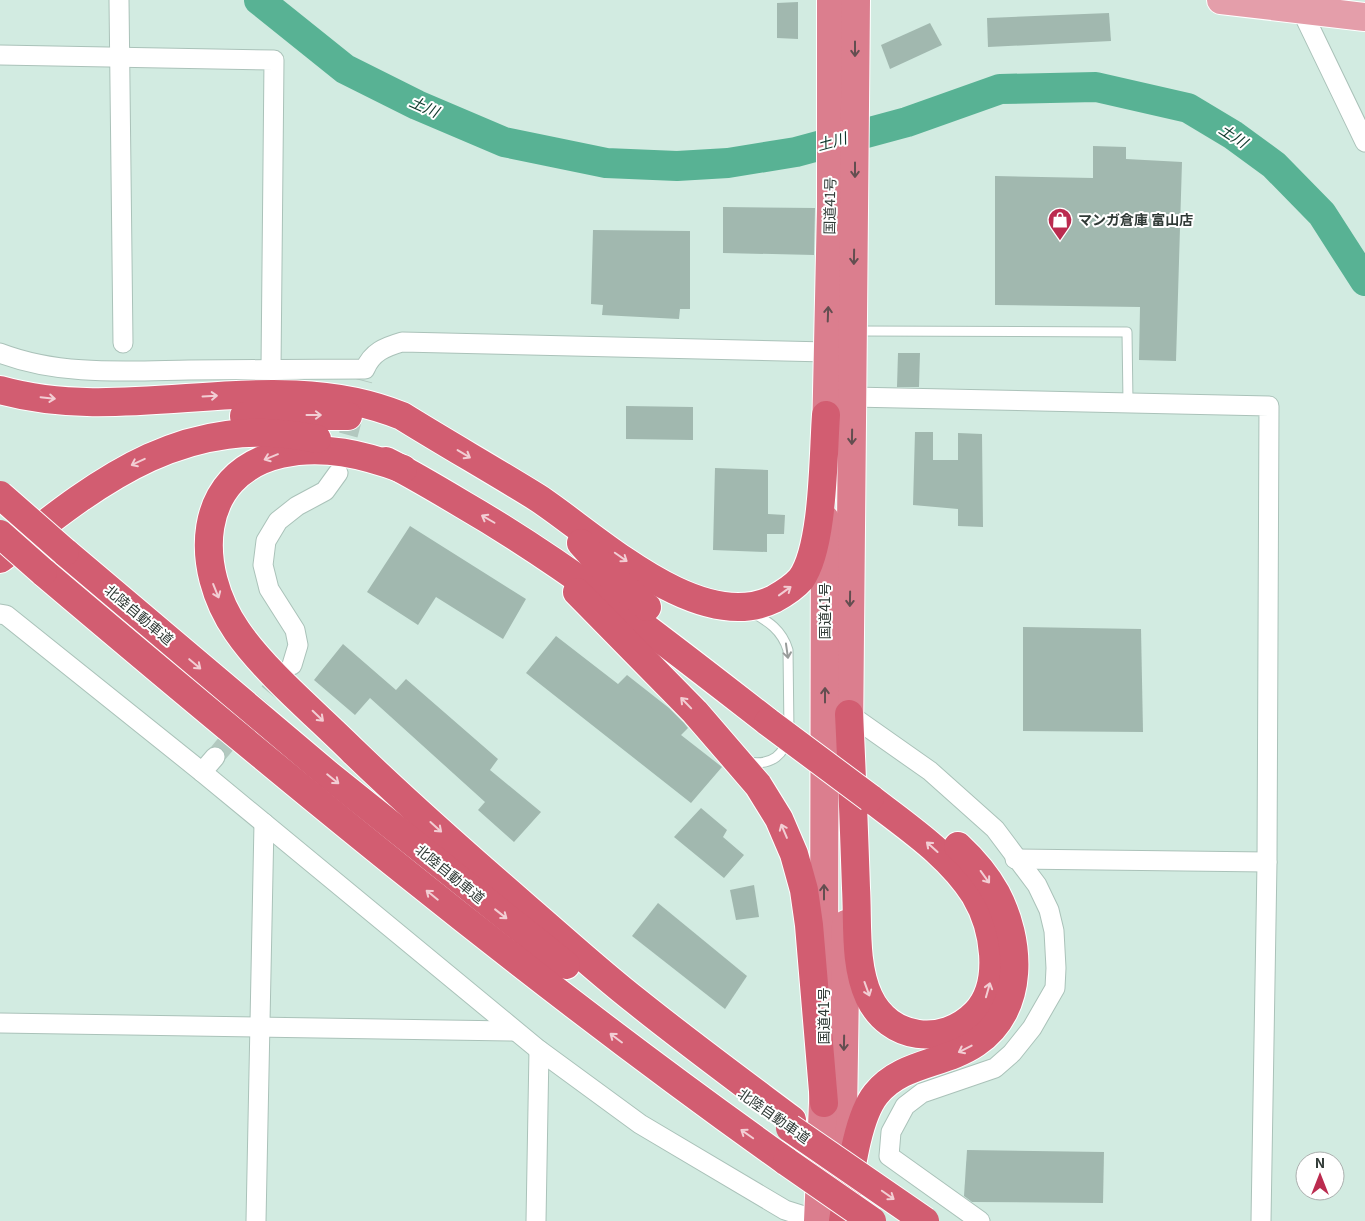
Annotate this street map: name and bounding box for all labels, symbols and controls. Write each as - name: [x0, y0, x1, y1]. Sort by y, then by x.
- one-way arrow: [850, 40, 860, 56]
- water label: 土川: [407, 90, 444, 122]
- water label: 土川: [1216, 118, 1254, 153]
- water label: 土川: [814, 126, 851, 155]
- one-way arrow: [850, 162, 860, 178]
- street label: 国道41号: [818, 177, 840, 235]
- shop icon: マンガ倉庫 富山店: [1047, 207, 1073, 241]
- place label: マンガ倉庫 富山店: [1078, 209, 1193, 229]
- one-way arrow: [849, 248, 859, 264]
- one-way arrow: [823, 306, 833, 322]
- one-way arrow: [202, 391, 218, 400]
- one-way arrow: [40, 393, 56, 403]
- one-way arrow: [305, 410, 321, 420]
- one-way arrow: [847, 428, 857, 444]
- one-way arrow: [457, 449, 471, 459]
- one-way arrow: [264, 453, 279, 462]
- one-way arrow: [130, 458, 145, 468]
- one-way arrow: [481, 514, 496, 524]
- one-way arrow: [614, 552, 628, 562]
- street label: 北陸自動車道: [101, 580, 178, 649]
- street label: 国道41号: [814, 582, 834, 640]
- one-way arrow: [211, 583, 221, 598]
- one-way arrow: [778, 586, 792, 596]
- one-way arrow: [845, 590, 855, 607]
- one-way arrow: [782, 642, 792, 658]
- one-way arrow: [189, 658, 202, 669]
- one-way arrow: [820, 687, 830, 704]
- one-way arrow: [680, 697, 692, 709]
- one-way arrow: [311, 710, 324, 722]
- one-way arrow: [326, 774, 339, 785]
- one-way arrow: [429, 822, 442, 833]
- one-way arrow: [779, 824, 789, 839]
- street label: 北陸自動車道: [412, 839, 490, 907]
- one-way arrow: [926, 841, 939, 853]
- one-way arrow: [980, 870, 990, 884]
- one-way arrow: [819, 885, 829, 901]
- one-way arrow: [426, 890, 439, 901]
- one-way arrow: [494, 909, 508, 919]
- one-way arrow: [863, 981, 872, 997]
- one-way arrow: [983, 982, 993, 998]
- street label: 国道41号: [813, 987, 833, 1045]
- one-way arrow: [610, 1032, 623, 1043]
- one-way arrow: [839, 1034, 849, 1051]
- one-way arrow: [958, 1045, 973, 1054]
- street label: 北陸自動車道: [734, 1083, 815, 1147]
- one-way arrow: [741, 1128, 754, 1139]
- north arrow: [1295, 1151, 1345, 1201]
- text: N: [1315, 1152, 1325, 1172]
- one-way arrow: [880, 1190, 894, 1200]

